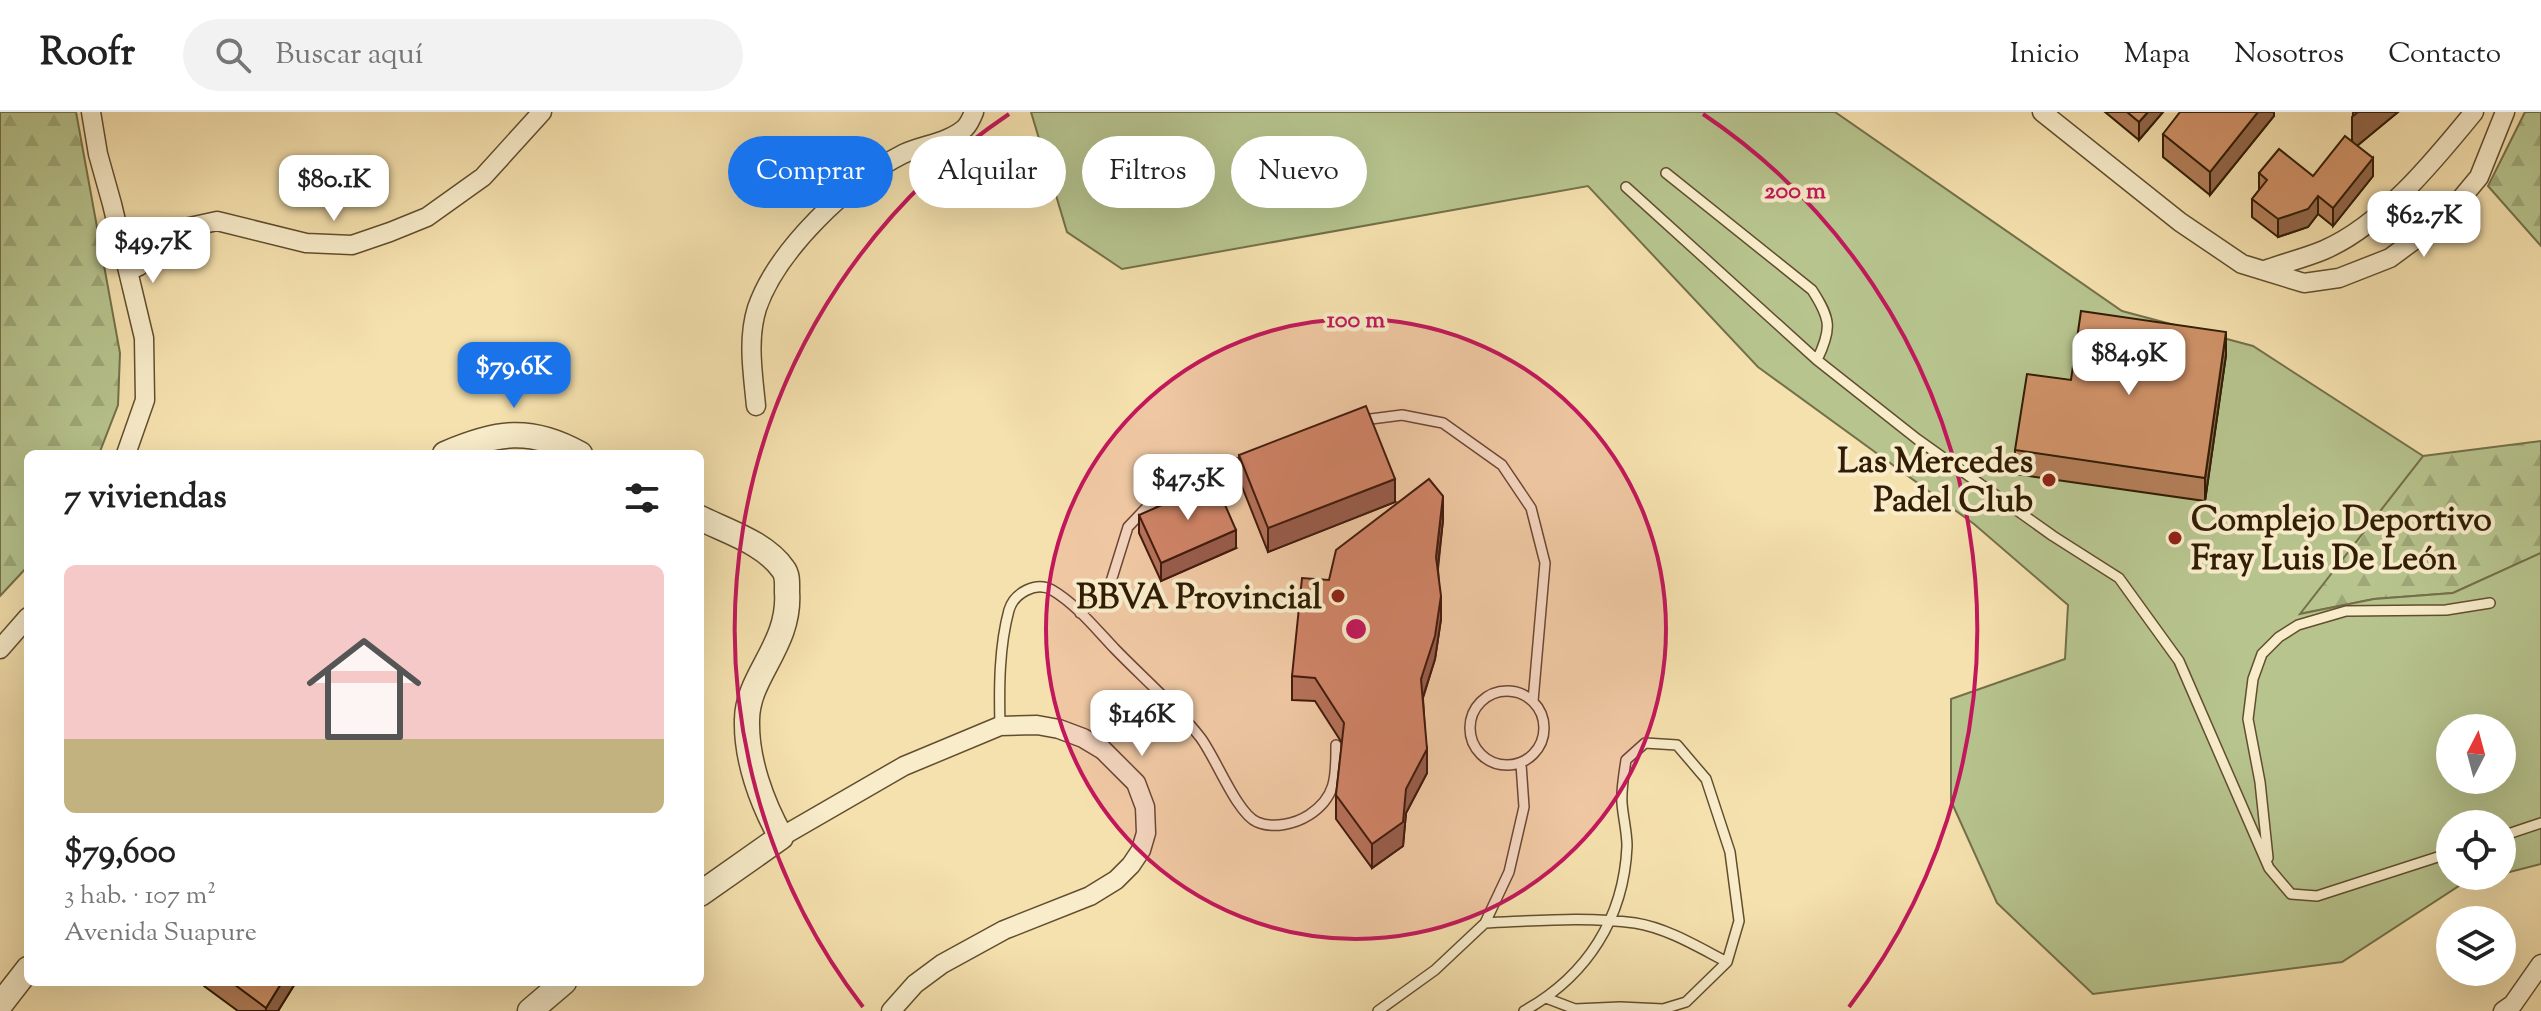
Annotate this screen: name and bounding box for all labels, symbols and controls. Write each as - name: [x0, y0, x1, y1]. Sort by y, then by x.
- search box: [183, 19, 743, 91]
- text: Roofr: [40, 28, 135, 82]
- icon: search: [211, 33, 255, 77]
- text: Buscar aquí: [275, 34, 423, 77]
- text: Inicio: [2010, 35, 2079, 75]
- text: Mapa: [2123, 35, 2190, 75]
- text: Nosotros: [2234, 35, 2344, 75]
- text: Contacto: [2388, 35, 2501, 75]
- chip: Comprar: [728, 136, 893, 208]
- chip: Alquilar: [909, 136, 1066, 208]
- chip: Filtros: [1082, 136, 1215, 208]
- chip: Nuevo: [1231, 136, 1367, 208]
- pin: $80.1K: [269, 155, 399, 223]
- text: $80.1K: [297, 162, 371, 199]
- text: 200 m: [1764, 175, 1826, 209]
- pin: $62.7K: [2359, 191, 2489, 259]
- text: $62.7K: [2385, 198, 2463, 235]
- pin: $49.7K: [88, 217, 218, 285]
- text: $49.7K: [114, 224, 192, 261]
- text: 100 m: [1327, 304, 1385, 338]
- pin: $84.9K: [2064, 329, 2194, 397]
- text: $84.9K: [2090, 336, 2168, 373]
- pin: $79.6K: [449, 342, 579, 410]
- text: $79.6K: [476, 349, 552, 386]
- place label: Las Mercedes Padel Club: [1838, 439, 2033, 527]
- pin: $47.5K: [1123, 454, 1253, 522]
- text: $47.5K: [1151, 461, 1225, 498]
- marker: Las Mercedes Padel Club: [2040, 471, 2058, 489]
- text: 7 viviendas: [64, 474, 227, 523]
- icon: filters: [620, 476, 664, 520]
- place label: Complejo Deportivo Fray Luis De León: [2191, 497, 2492, 585]
- marker: Complejo Deportivo Fray Luis De León: [2166, 529, 2184, 547]
- place label: BBVA Provincial: [1076, 575, 1322, 624]
- marker: BBVA Provincial: [1329, 587, 1347, 605]
- centre of rings: [1342, 615, 1370, 643]
- icon: home: [292, 617, 436, 761]
- pin: $146K: [1086, 690, 1198, 758]
- text: $146K: [1108, 697, 1176, 734]
- north arrow: [2436, 714, 2516, 794]
- map controls: [2436, 714, 2516, 986]
- button: locate: [2436, 810, 2516, 890]
- text: $79,600: [64, 829, 176, 878]
- text: 3 hab. · 107 m²: [64, 878, 216, 915]
- button: layers: [2436, 906, 2516, 986]
- text: Avenida Suapure: [64, 915, 257, 952]

